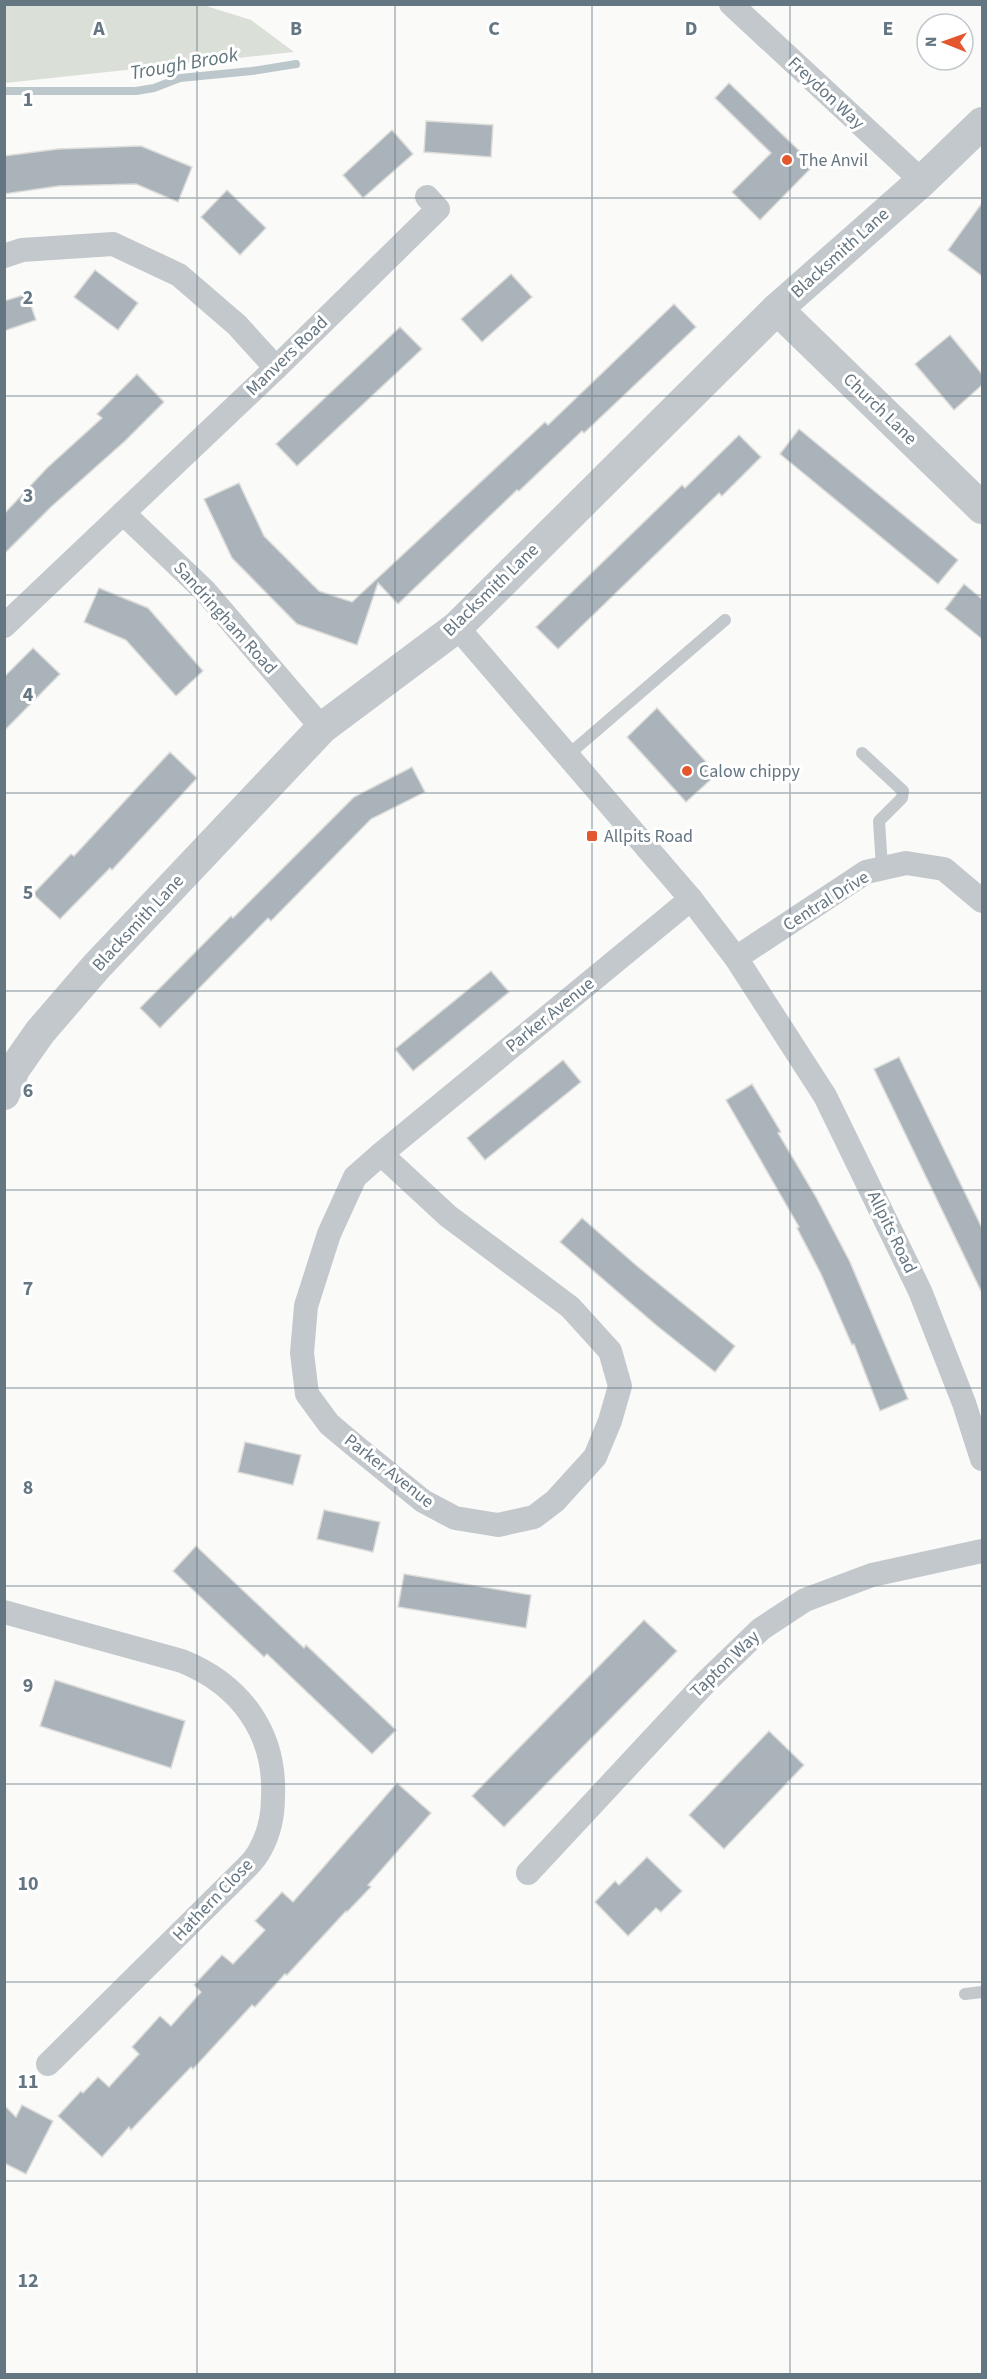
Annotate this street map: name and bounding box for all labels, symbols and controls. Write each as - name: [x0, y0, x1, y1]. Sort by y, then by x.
- north arrow: [915, 12, 975, 72]
- text: A: [92, 15, 105, 43]
- text: B: [290, 15, 302, 43]
- text: C: [488, 15, 500, 43]
- text: D: [685, 15, 697, 43]
- text: E: [883, 15, 893, 43]
- text: N: [920, 36, 942, 47]
- water label: Trough Brook: [128, 41, 241, 87]
- street label: Freydon Way: [782, 51, 870, 135]
- text: 1: [23, 86, 33, 114]
- place label: The Anvil: [799, 148, 868, 173]
- marker: The Anvil: [780, 153, 794, 167]
- street label: Blacksmith Lane: [785, 202, 895, 304]
- text: 2: [23, 284, 33, 312]
- street label: Manvers Road: [240, 310, 334, 402]
- street label: Church Lane: [837, 367, 923, 451]
- text: 3: [23, 482, 33, 510]
- street label: Blacksmith Lane: [438, 538, 544, 642]
- street label: Sandringham Road: [167, 556, 283, 680]
- text: 4: [23, 681, 34, 709]
- place label: Calow chippy: [699, 759, 801, 784]
- marker: Calow chippy: [680, 764, 694, 778]
- place label: Allpits Road: [604, 824, 693, 849]
- marker: Allpits Road: [585, 829, 599, 843]
- street label: Central Drive: [778, 865, 874, 937]
- street label: Blacksmith Lane: [86, 869, 190, 977]
- text: 5: [23, 879, 33, 907]
- street label: Parker Avenue: [500, 971, 600, 1059]
- text: 6: [23, 1077, 33, 1105]
- street label: Allpits Road: [861, 1186, 923, 1278]
- text: 7: [23, 1275, 33, 1303]
- street label: Parker Avenue: [339, 1428, 439, 1514]
- text: 8: [23, 1474, 33, 1502]
- street label: Tapton Way: [685, 1624, 766, 1703]
- text: 9: [23, 1672, 33, 1700]
- street label: Hathern Close: [167, 1853, 259, 1947]
- text: 10: [17, 1870, 39, 1898]
- text: 11: [17, 2068, 39, 2096]
- text: 12: [17, 2267, 39, 2295]

